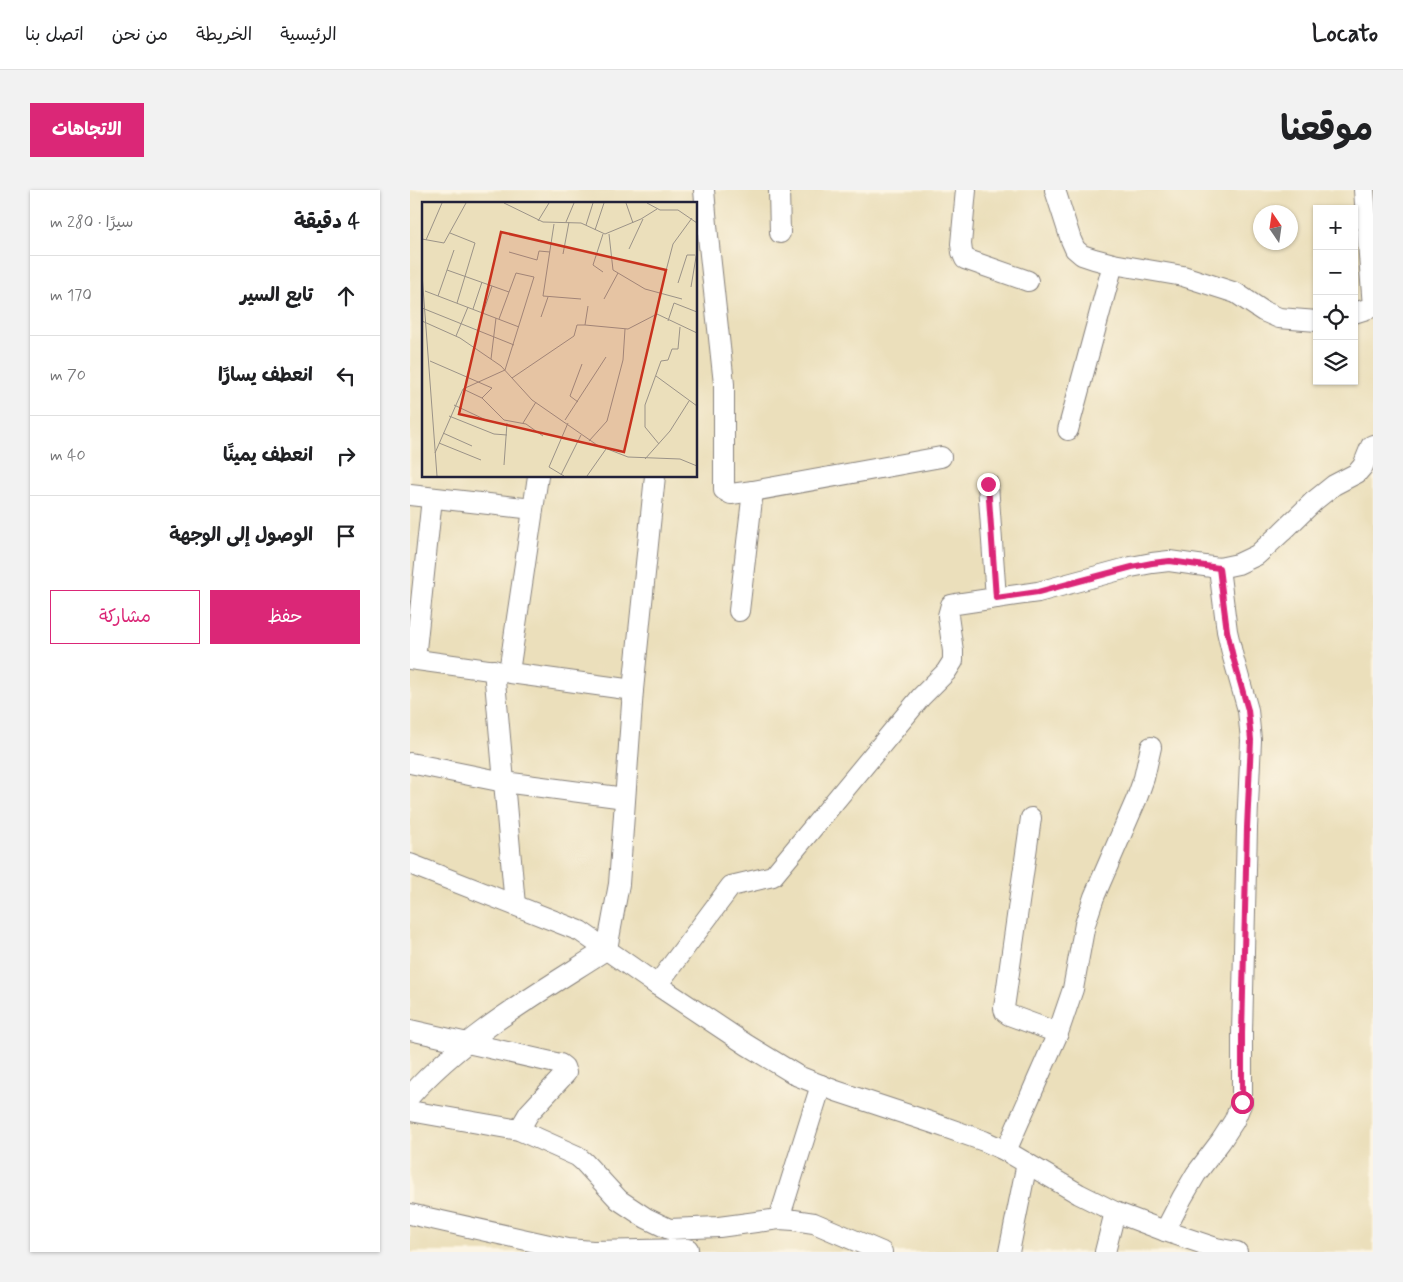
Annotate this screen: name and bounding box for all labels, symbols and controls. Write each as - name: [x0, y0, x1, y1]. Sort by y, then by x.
- text: Locato: [1312, 19, 1378, 50]
- text: اتصل بنا: [25, 23, 84, 47]
- text: من نحن: [112, 23, 168, 47]
- text: الخريطة: [196, 23, 252, 47]
- text: الرئيسية: [280, 23, 337, 47]
- button: الاتجاهات: [30, 103, 144, 157]
- text: موقعنا: [1280, 107, 1373, 153]
- inset map: [422, 202, 698, 478]
- north arrow: [1253, 205, 1298, 250]
- map controls: [1313, 205, 1358, 385]
- button: +: [1313, 205, 1358, 250]
- text: 4 دقيقة: [294, 208, 360, 236]
- text: سيرًا · 280 m: [50, 212, 133, 233]
- button: −: [1313, 250, 1358, 295]
- icon: ahead: [332, 282, 360, 310]
- text: تابع السير: [240, 283, 313, 308]
- text: 170 m: [50, 285, 92, 306]
- button: locate: [1313, 295, 1358, 340]
- button: layers: [1313, 340, 1358, 385]
- icon: left: [332, 362, 360, 390]
- text: انعطف يسارًا: [218, 363, 313, 388]
- text: 70 m: [50, 365, 86, 386]
- icon: right: [332, 442, 360, 470]
- text: انعطف يمينًا: [223, 443, 313, 468]
- text: 40 m: [50, 445, 86, 466]
- route end: [977, 473, 1000, 496]
- icon: arrive: [332, 522, 360, 550]
- text: الوصول إلى الوجهة: [169, 523, 313, 548]
- button: مشاركة: [50, 590, 200, 644]
- button: حفظ: [210, 590, 360, 644]
- route start: [1231, 1091, 1254, 1114]

